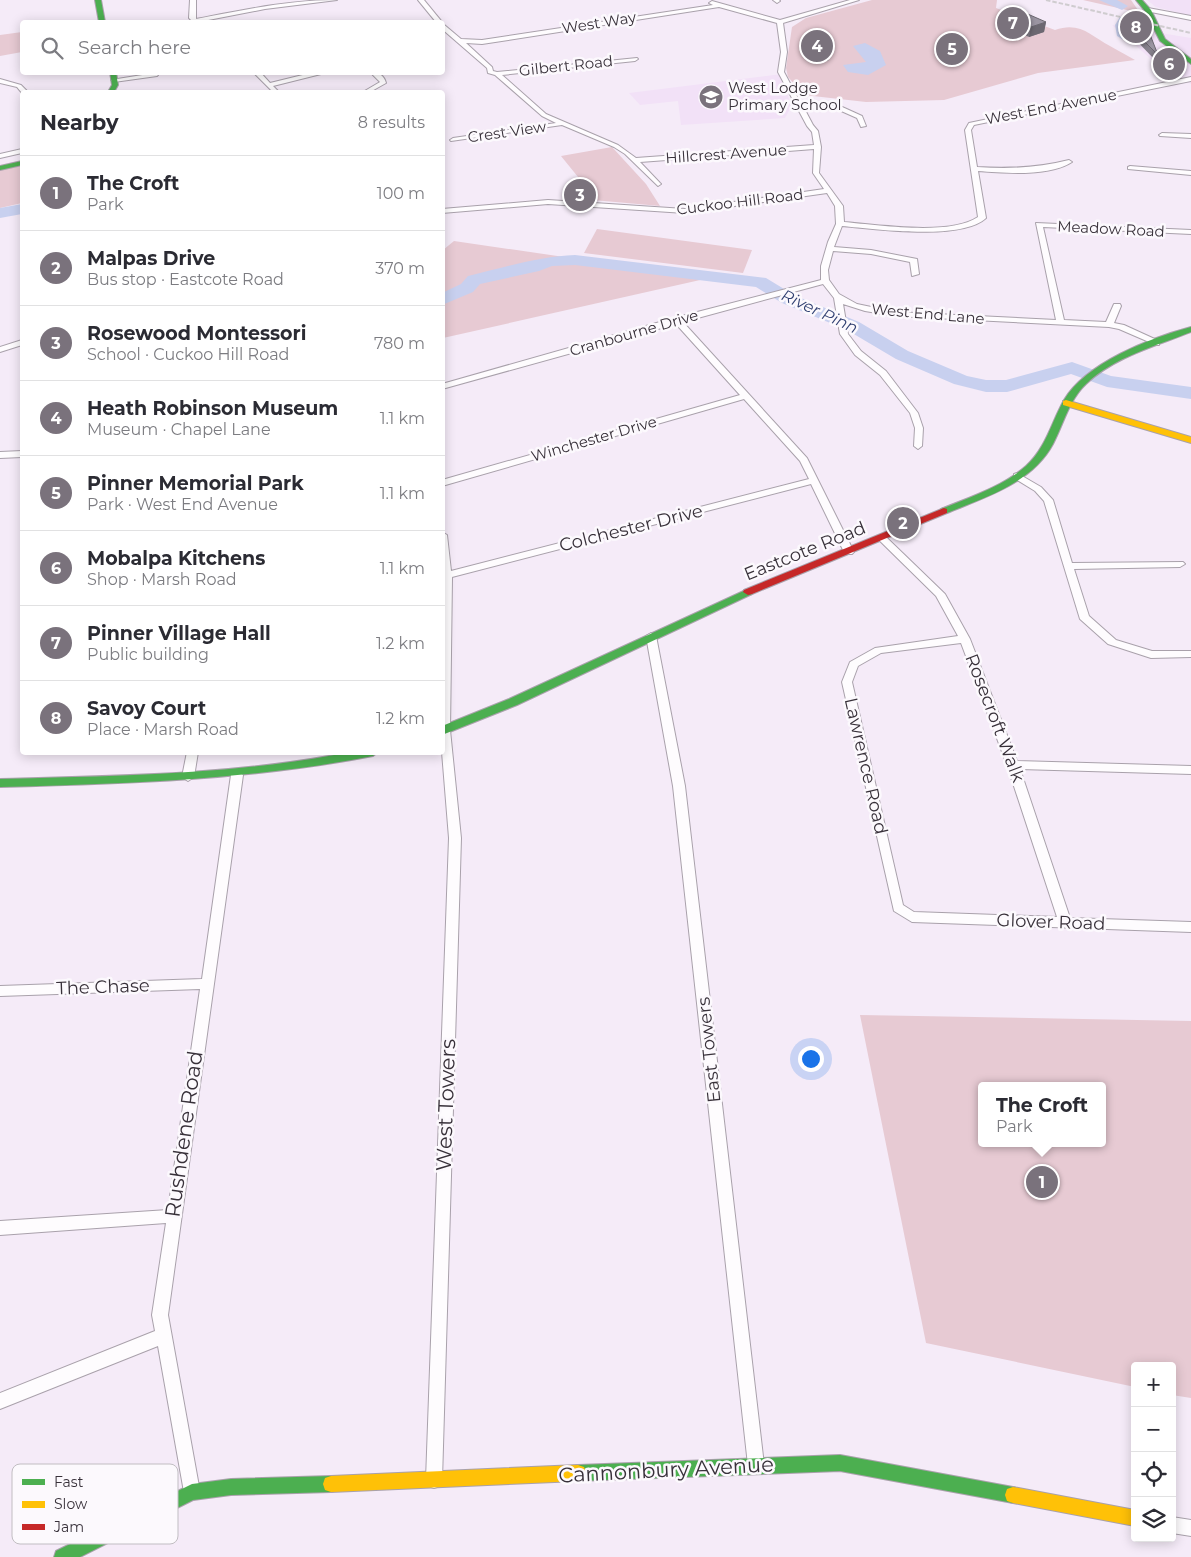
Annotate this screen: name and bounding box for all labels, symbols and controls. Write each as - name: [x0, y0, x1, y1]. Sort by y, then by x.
- pin: 7: [997, 4, 1029, 42]
- street label: West Way: [561, 7, 638, 38]
- pin: 8: [1120, 8, 1152, 46]
- search box: [20, 20, 445, 75]
- pin: 4: [801, 27, 833, 65]
- pin: 5: [936, 30, 968, 68]
- icon: search: [38, 34, 66, 62]
- text: Search here: [78, 36, 191, 59]
- pin: 6: [1153, 45, 1185, 83]
- street label: Gilbert Road: [518, 51, 614, 80]
- place label: West Lodge Primary School: [728, 78, 842, 114]
- school or university icon: West Lodge Primary School: [698, 84, 724, 110]
- street label: West End Avenue: [984, 84, 1118, 129]
- text: Nearby: [40, 110, 119, 135]
- text: 8 results: [358, 113, 425, 132]
- street label: Crest View: [466, 116, 548, 146]
- street label: Hillcrest Avenue: [665, 140, 787, 167]
- text: The Croft: [87, 172, 179, 195]
- pin: 3: [564, 176, 596, 214]
- text: 1: [53, 184, 59, 203]
- text: 100 m: [377, 184, 425, 203]
- street label: Cuckoo Hill Road: [675, 184, 804, 219]
- text: Park: [87, 195, 124, 214]
- street label: Meadow Road: [1057, 216, 1165, 241]
- text: Malpas Drive: [87, 247, 215, 270]
- text: 2: [51, 259, 61, 278]
- text: 370 m: [375, 259, 425, 278]
- text: Bus stop · Eastcote Road: [87, 270, 284, 289]
- water label: River Pinn: [779, 286, 861, 337]
- street label: West End Lane: [871, 299, 985, 328]
- street label: Cranbourne Drive: [567, 305, 700, 360]
- text: Rosewood Montessori: [87, 322, 306, 345]
- text: 3: [51, 334, 61, 353]
- text: 780 m: [374, 334, 425, 353]
- text: School · Cuckoo Hill Road: [87, 345, 289, 364]
- text: Heath Robinson Museum: [87, 397, 338, 420]
- text: 4: [50, 409, 62, 428]
- text: 1.1 km: [380, 409, 425, 428]
- street label: Winchester Drive: [529, 412, 659, 466]
- text: Museum · Chapel Lane: [87, 420, 271, 439]
- text: Pinner Memorial Park: [87, 472, 304, 495]
- text: 5: [51, 484, 61, 503]
- text: 1.1 km: [380, 484, 425, 503]
- text: Park · West End Avenue: [87, 495, 278, 514]
- street label: Colchester Drive: [557, 499, 705, 556]
- pin: 2: [887, 504, 919, 542]
- street label: Eastcote Road: [741, 517, 869, 585]
- text: Mobalpa Kitchens: [87, 547, 265, 570]
- text: 6: [51, 559, 61, 578]
- text: 1.1 km: [380, 559, 425, 578]
- text: Shop · Marsh Road: [87, 570, 237, 589]
- text: Pinner Village Hall: [87, 622, 271, 645]
- text: 7: [51, 634, 61, 653]
- text: 1.2 km: [376, 634, 425, 653]
- text: Public building: [87, 645, 209, 664]
- street label: Rosecroft Walk: [960, 651, 1030, 786]
- street label: Lawrence Road: [840, 696, 892, 836]
- text: Savoy Court: [87, 697, 206, 720]
- text: 8: [51, 709, 61, 728]
- text: 1.2 km: [376, 709, 425, 728]
- text: Place · Marsh Road: [87, 720, 239, 739]
- street label: Glover Road: [996, 909, 1106, 935]
- street label: The Chase: [56, 974, 150, 1000]
- street label: East Towers: [692, 996, 725, 1104]
- street label: West Towers: [431, 1038, 460, 1172]
- your location: [798, 1046, 824, 1072]
- street label: Rushdene Road: [159, 1049, 208, 1219]
- popup: [978, 1082, 1106, 1147]
- text: The Croft: [996, 1094, 1088, 1117]
- text: Park: [996, 1117, 1032, 1136]
- pin: 1: [1026, 1163, 1058, 1201]
- map controls: [1131, 1362, 1176, 1542]
- button: +: [1131, 1362, 1176, 1407]
- button: −: [1131, 1407, 1176, 1452]
- street label: Cannonbury Avenue: [558, 1451, 774, 1488]
- button: locate: [1131, 1452, 1176, 1497]
- legend: [12, 1464, 178, 1544]
- text: Fast: [54, 1473, 84, 1491]
- text: Slow: [54, 1495, 88, 1513]
- button: layers: [1131, 1497, 1176, 1542]
- text: Jam: [53, 1518, 84, 1536]

